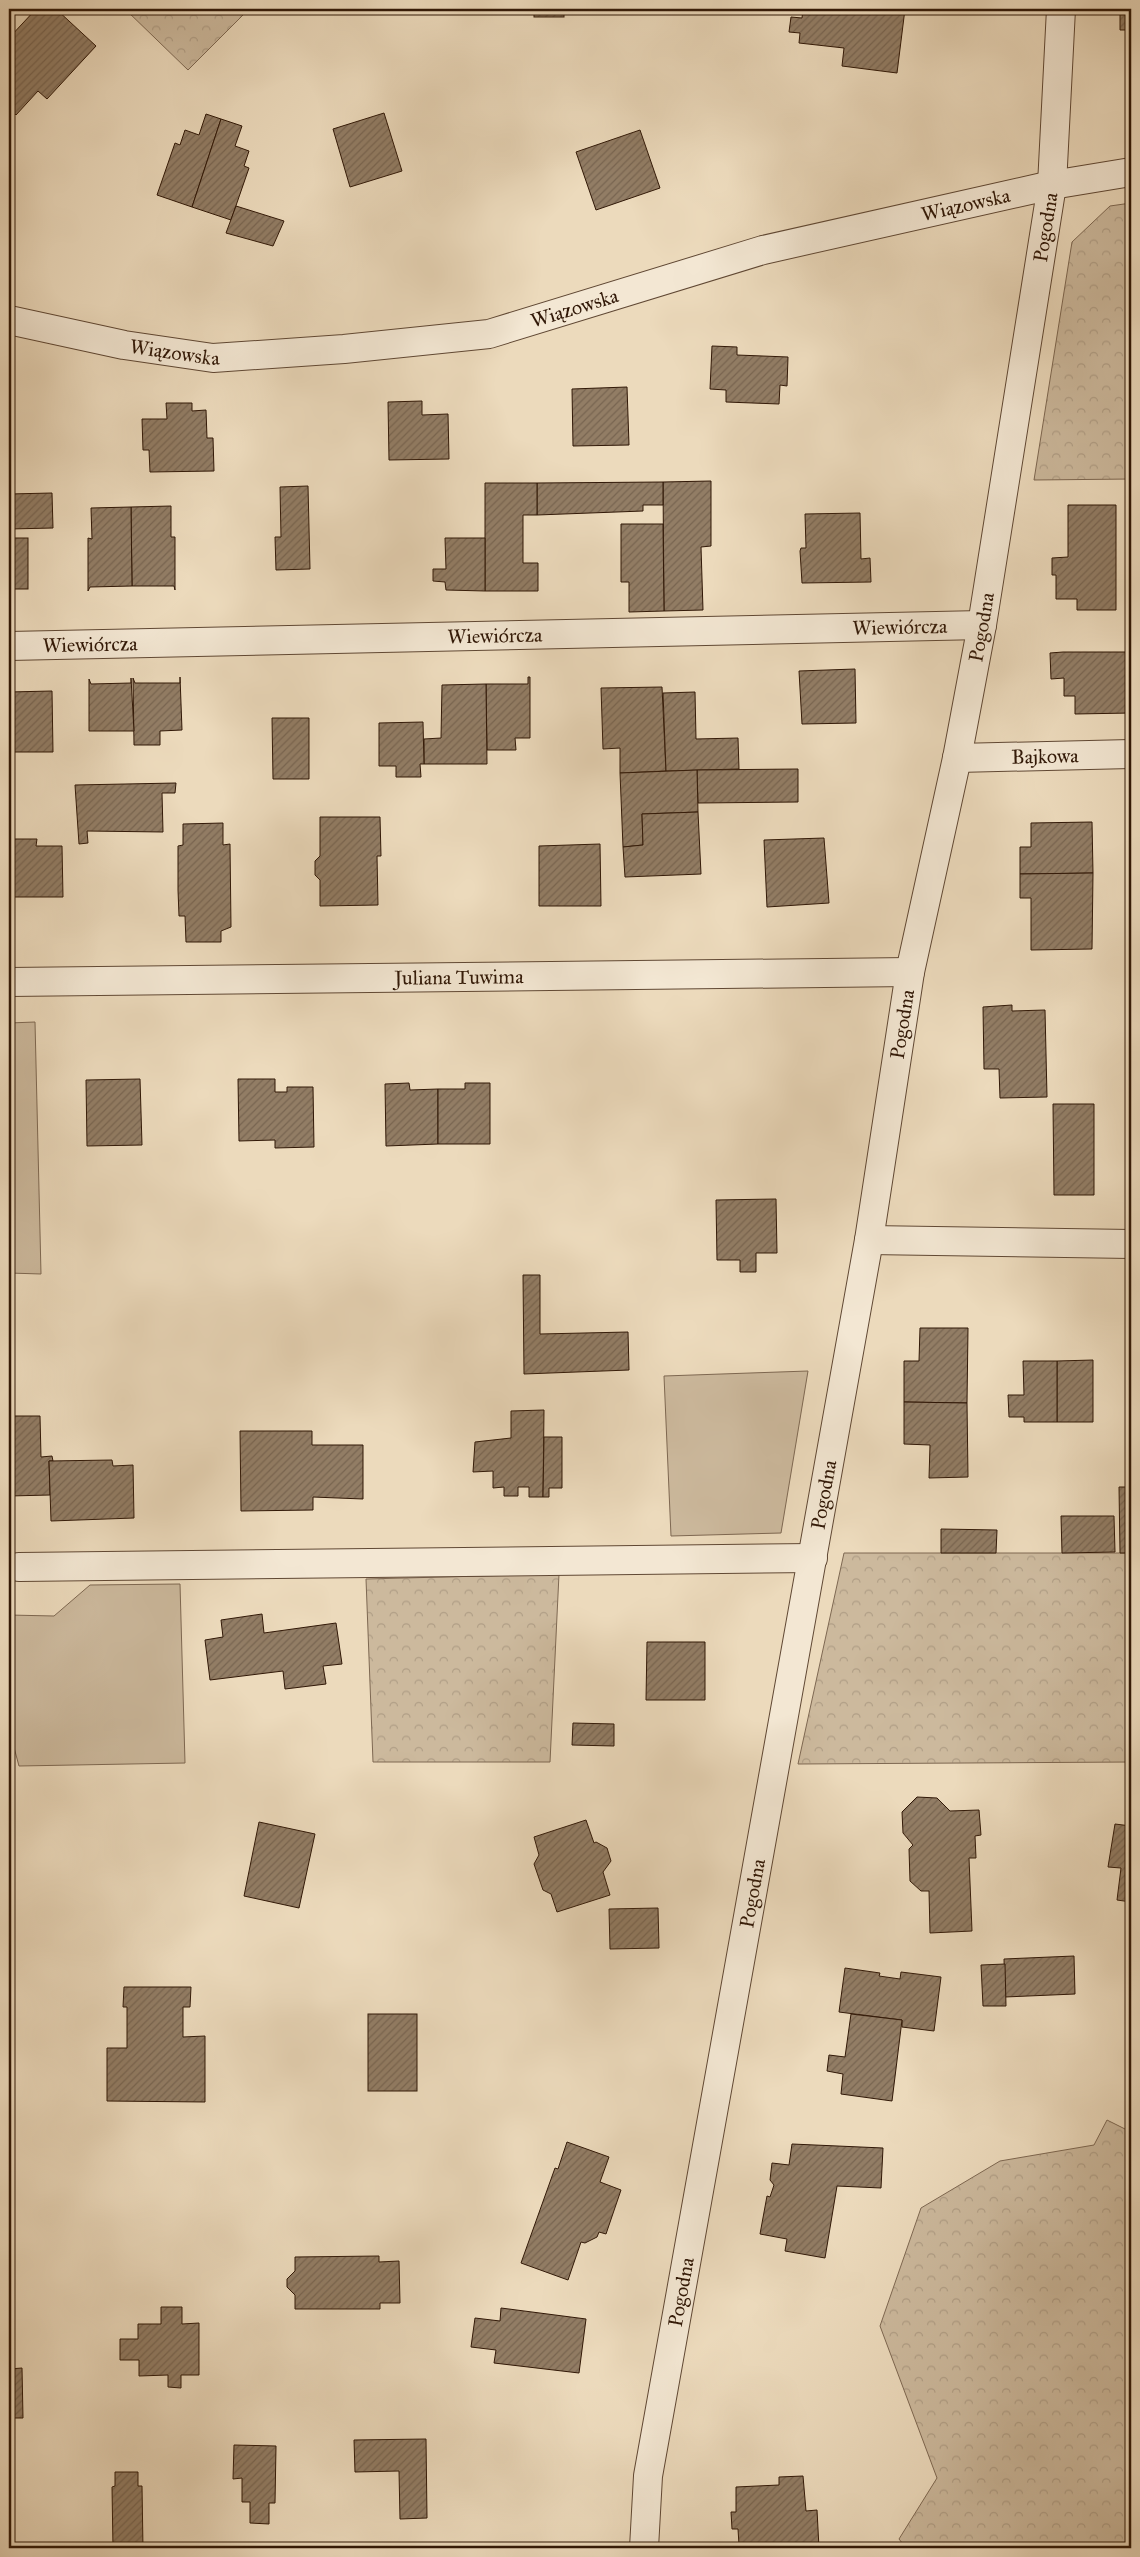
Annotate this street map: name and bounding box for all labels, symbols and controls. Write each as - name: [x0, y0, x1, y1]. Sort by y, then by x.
- street label: Wiązowska: [919, 183, 1013, 226]
- street label: Pogodna: [1028, 190, 1063, 264]
- street label: Wiązowska: [528, 283, 622, 333]
- street label: Wiązowska: [128, 334, 221, 370]
- street label: Pogodna: [963, 590, 999, 664]
- street label: Wiewiórcza: [852, 614, 948, 640]
- street label: Wiewiórcza: [447, 622, 543, 649]
- street label: Wiewiórcza: [42, 631, 138, 657]
- street label: Bajkowa: [1011, 743, 1079, 769]
- street label: Juliana Tuwima: [392, 964, 524, 991]
- street label: Pogodna: [885, 987, 919, 1061]
- street label: Pogodna: [805, 1458, 842, 1531]
- street label: Pogodna: [734, 1856, 770, 1930]
- street label: Pogodna: [663, 2255, 699, 2329]

